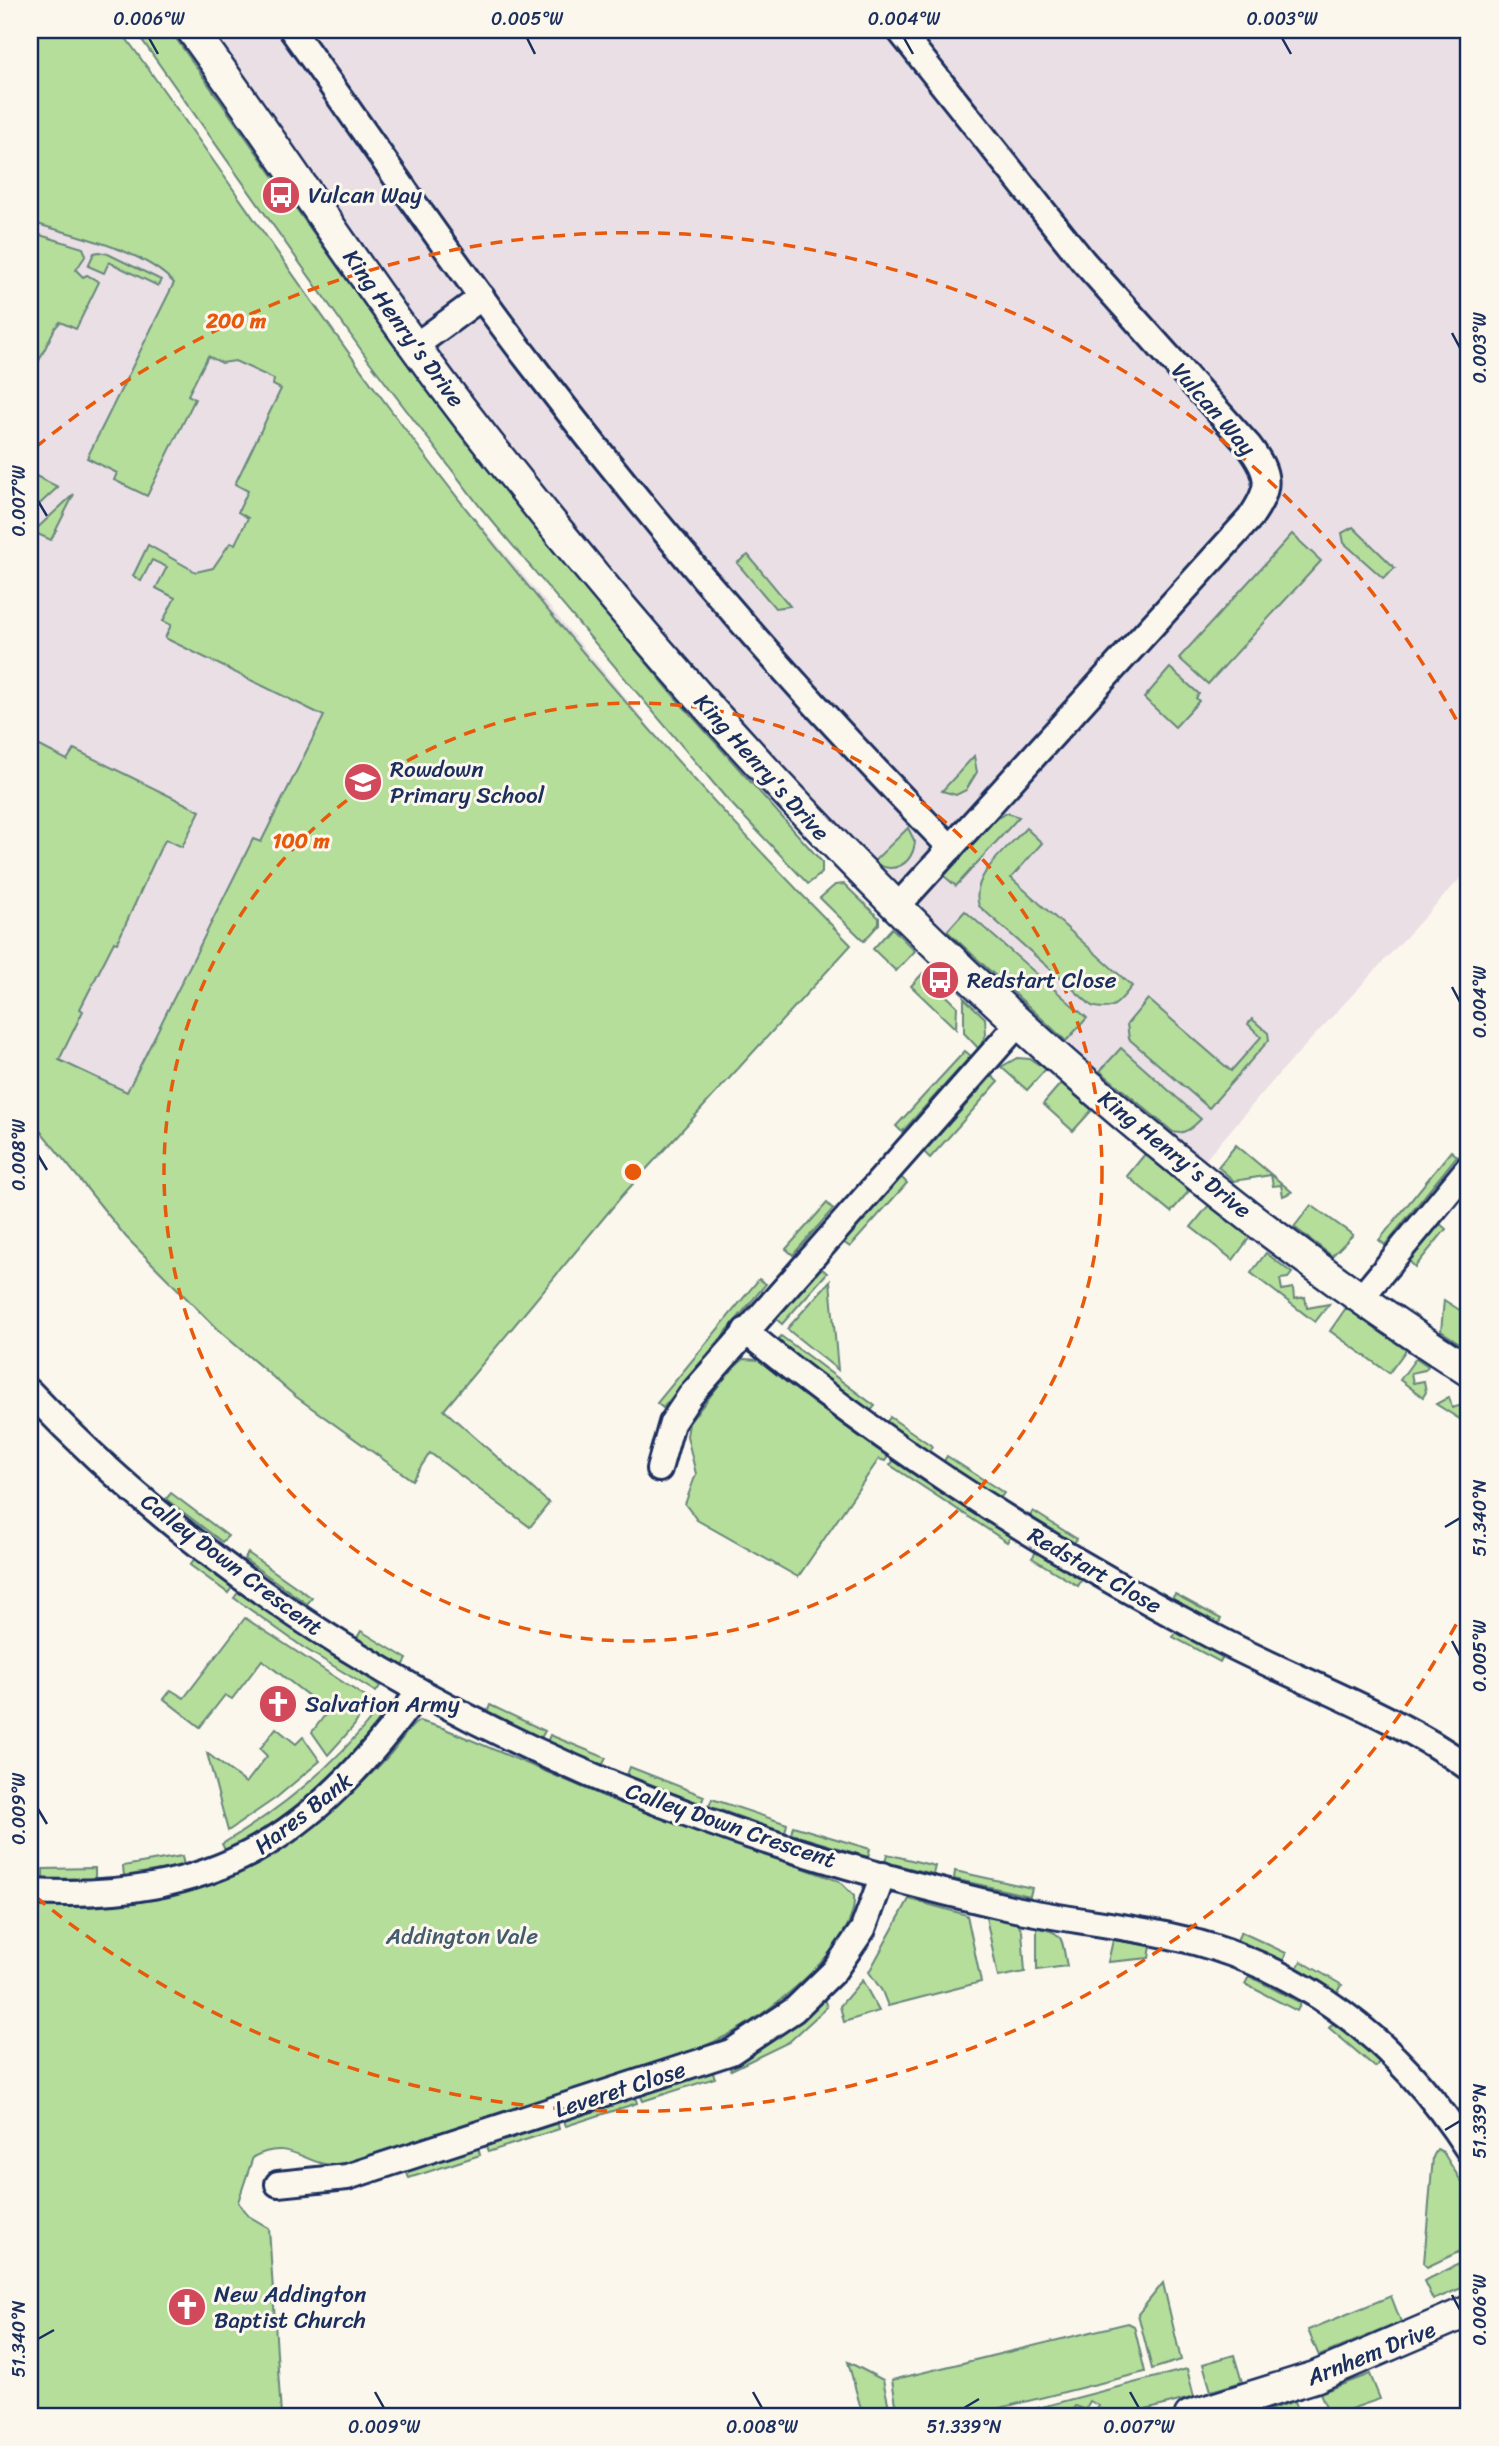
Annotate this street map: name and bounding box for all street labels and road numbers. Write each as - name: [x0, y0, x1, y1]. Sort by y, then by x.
- street label: King Henry's Drive: [332, 240, 476, 417]
- street label: Vulcan Way: [1161, 353, 1266, 466]
- street label: King Henry's Drive: [683, 684, 840, 851]
- street label: King Henry's Drive: [1089, 1079, 1261, 1230]
- street label: Calley Down Crescent: [131, 1482, 332, 1647]
- street label: Redstart Close: [1020, 1515, 1170, 1626]
- street label: Hares Bank: [245, 1761, 363, 1865]
- street label: Calley Down Crescent: [620, 1770, 842, 1881]
- street label: Leveret Close: [549, 2049, 691, 2130]
- street label: Arnhem Drive: [1300, 2309, 1442, 2398]

